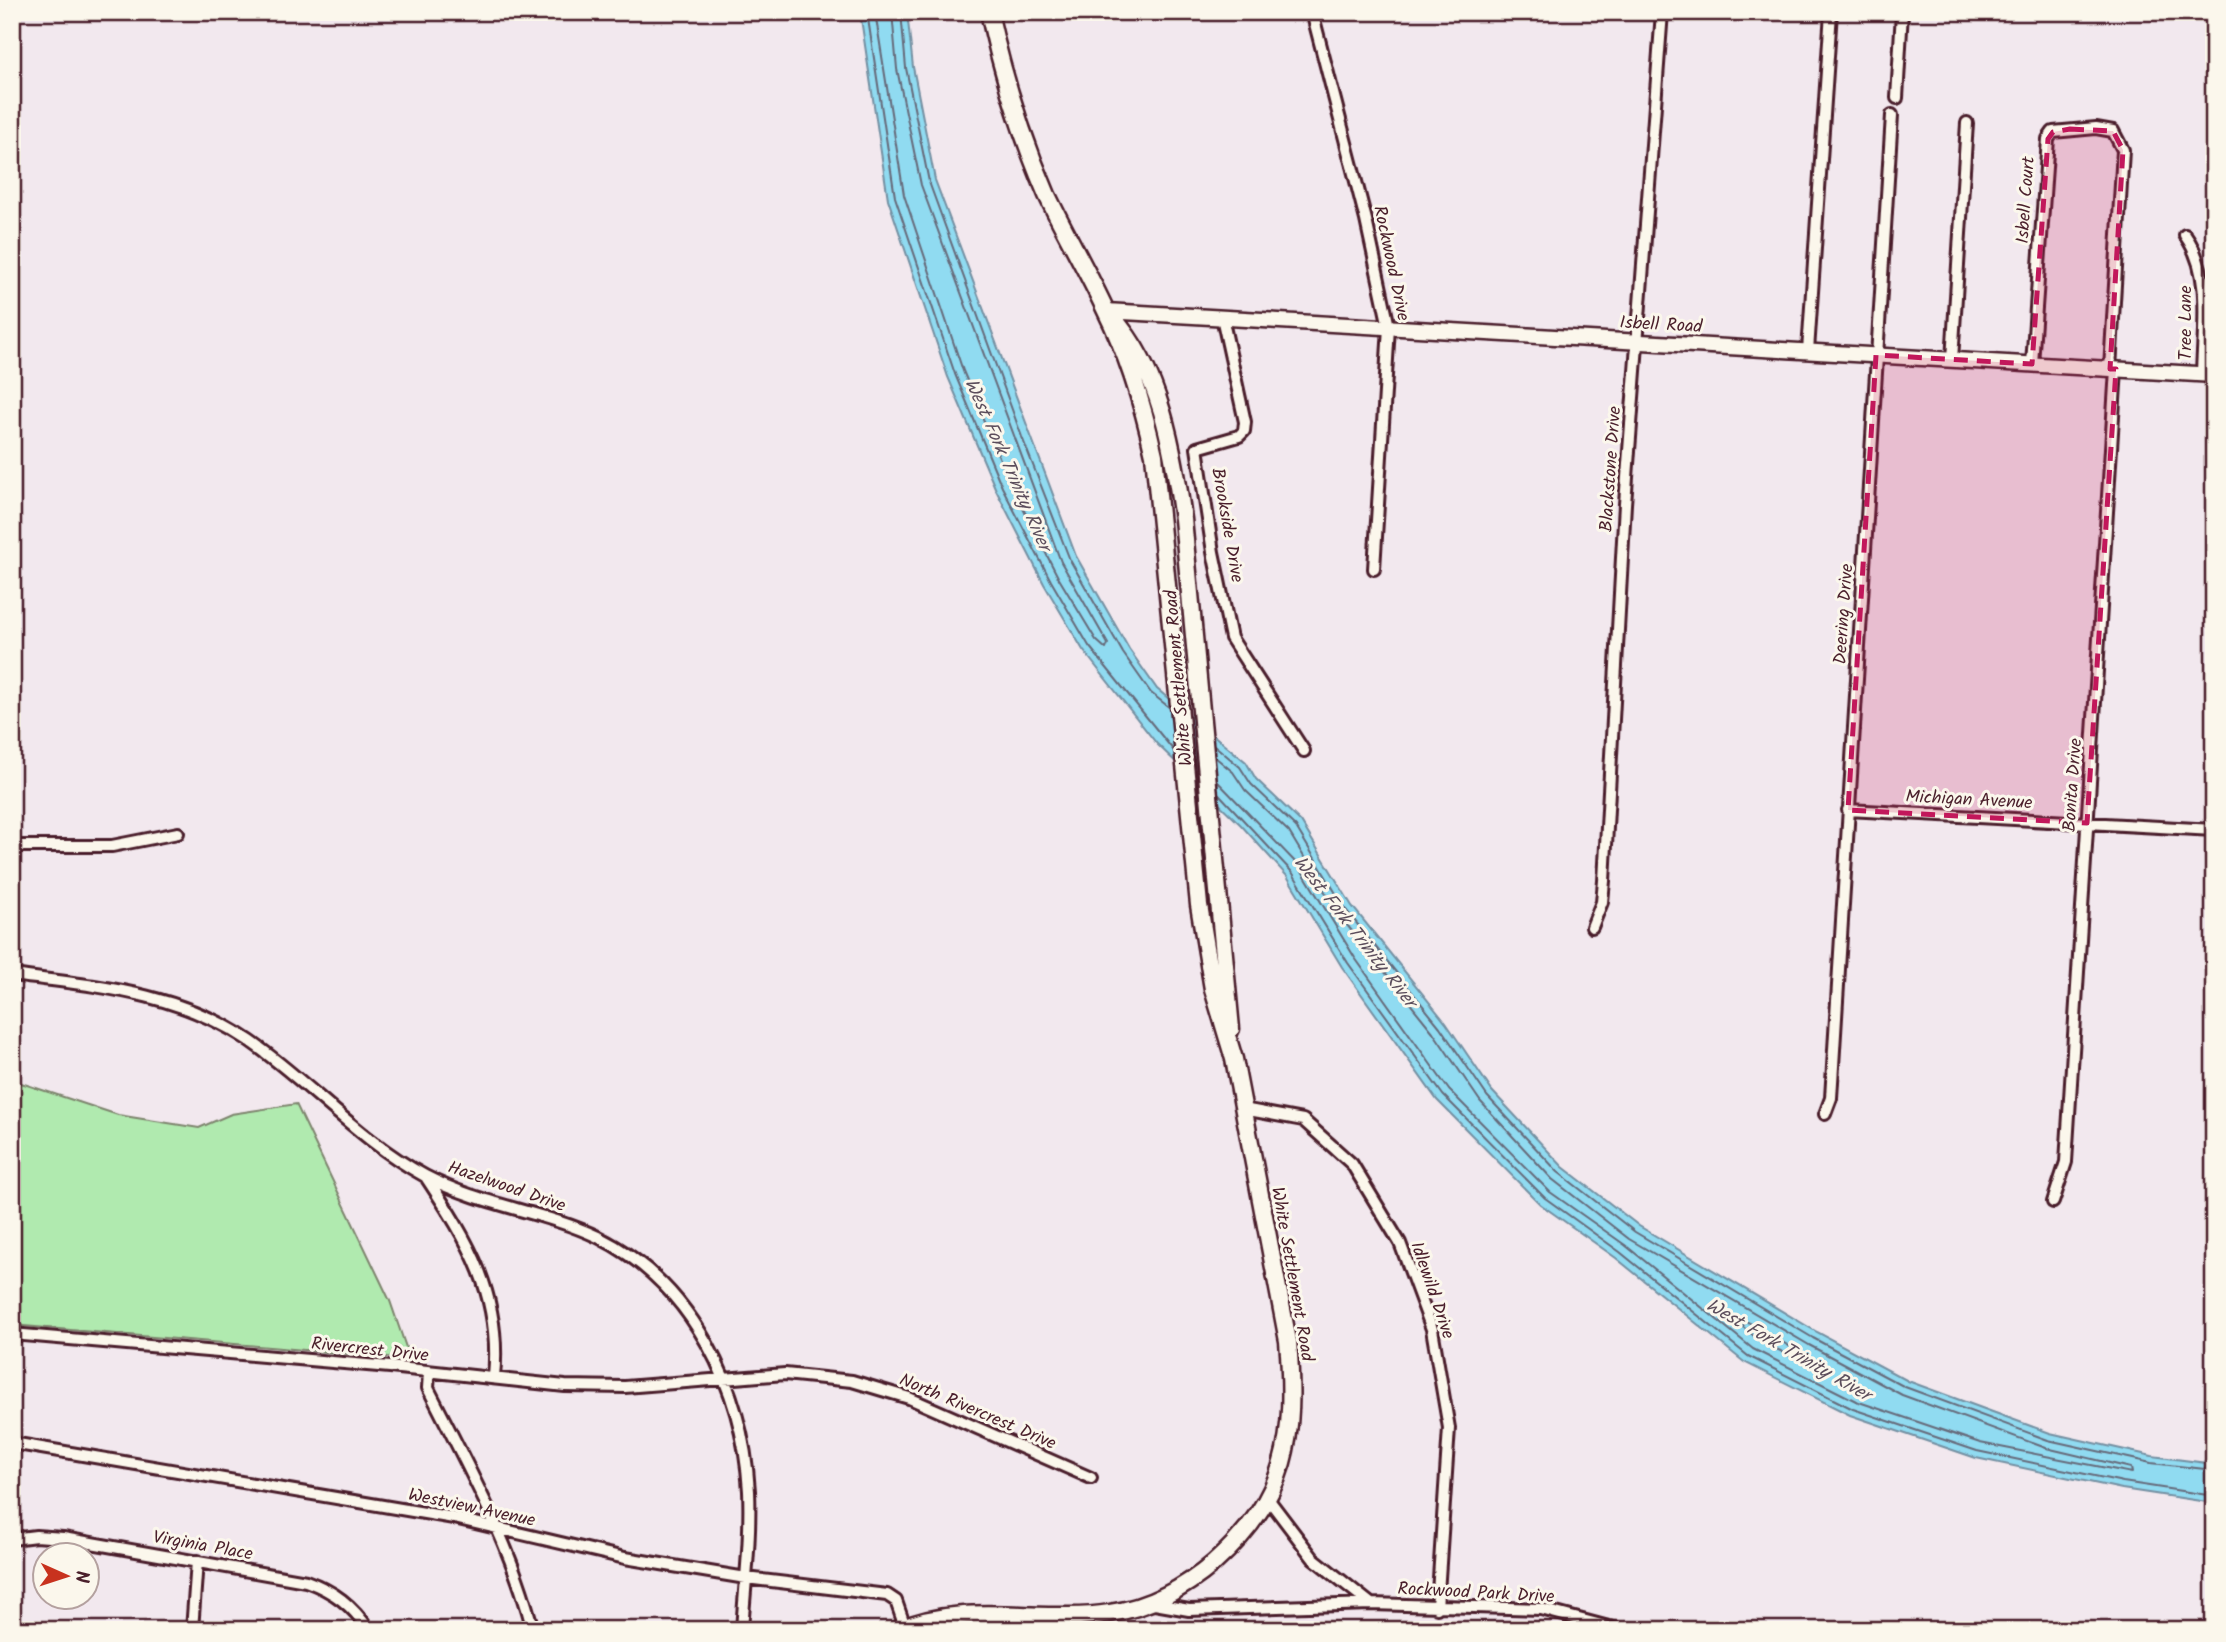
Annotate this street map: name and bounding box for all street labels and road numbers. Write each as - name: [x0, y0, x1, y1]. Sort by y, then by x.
- street label: Isbell Court: [2009, 154, 2044, 245]
- street label: Rockwood Drive: [1364, 203, 1417, 324]
- street label: Tree Lane: [2172, 286, 2201, 360]
- street label: Isbell Road: [1619, 309, 1704, 342]
- street label: Blackstone Drive: [1593, 405, 1630, 533]
- street label: Brookside Drive: [1202, 466, 1251, 585]
- street label: Deering Drive: [1827, 563, 1862, 665]
- street label: White Settlement Road: [1157, 588, 1202, 767]
- street label: Bonita Drive: [2056, 737, 2091, 833]
- street label: Michigan Avenue: [1905, 783, 2033, 818]
- street label: Hazelwood Drive: [444, 1154, 569, 1221]
- street label: White Settlement Road: [1262, 1185, 1321, 1365]
- street label: Idlewild Drive: [1401, 1238, 1462, 1343]
- street label: Rivercrest Drive: [310, 1330, 430, 1371]
- street label: North Rivercrest Drive: [894, 1366, 1060, 1459]
- street label: Westview Avenue: [406, 1481, 538, 1536]
- street label: Virginia Place: [151, 1523, 255, 1570]
- street label: Rockwood Park Drive: [1397, 1575, 1555, 1612]

